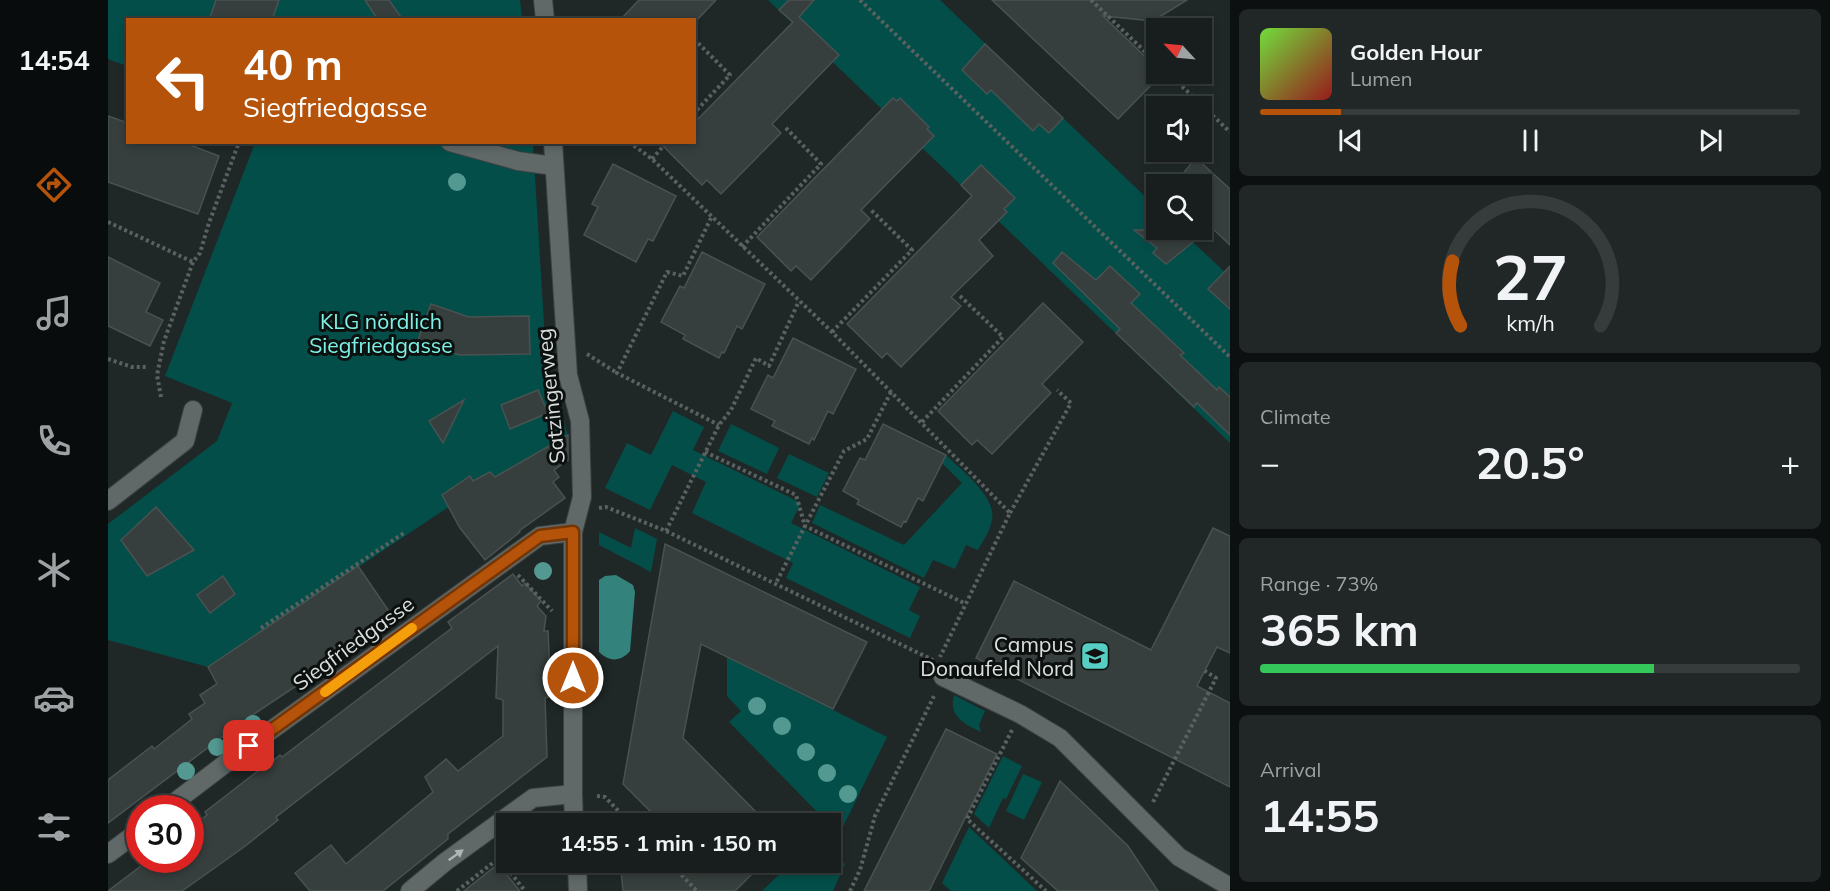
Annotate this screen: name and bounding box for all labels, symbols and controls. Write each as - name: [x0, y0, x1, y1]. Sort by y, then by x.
- north arrow: [1146, 18, 1212, 84]
- map controls: [1146, 18, 1212, 240]
- text: 40 m: [243, 38, 343, 91]
- text: Golden Hour: [1350, 38, 1482, 66]
- icon: left: [144, 42, 222, 120]
- text: 14:54: [18, 43, 90, 77]
- text: Lumen: [1350, 66, 1412, 91]
- text: Siegfriedgasse: [243, 90, 427, 124]
- button: sound: [1146, 96, 1212, 162]
- icon: previous: [1334, 124, 1367, 157]
- icon: pause: [1514, 124, 1547, 157]
- icon: next: [1694, 124, 1727, 157]
- icon: directions: [33, 164, 75, 206]
- button: search: [1146, 174, 1212, 240]
- text: 27: [1493, 237, 1567, 316]
- icon: music: [33, 292, 75, 334]
- park label: KLG nördlich Siegfriedgasse: [309, 308, 453, 358]
- text: km/h: [1506, 310, 1554, 337]
- street label: Satzingerweg: [530, 327, 570, 465]
- text: Climate: [1260, 404, 1331, 429]
- icon: phone: [33, 420, 75, 462]
- text: 20.5°: [1475, 434, 1585, 490]
- text: −: [1260, 442, 1280, 483]
- text: +: [1780, 442, 1800, 483]
- icon: climate: [33, 549, 75, 591]
- text: Range · 73%: [1260, 571, 1378, 596]
- street label: Siegfriedgasse: [287, 590, 419, 696]
- text: 365 km: [1260, 601, 1419, 657]
- place label: Campus Donaufeld Nord: [920, 631, 1074, 681]
- school or university icon: Campus Donaufeld Nord: [1079, 640, 1111, 672]
- position arrow: [541, 646, 605, 710]
- icon: car: [33, 677, 75, 719]
- pin: [223, 720, 274, 771]
- icon: arrive: [232, 729, 265, 762]
- text: Arrival: [1260, 757, 1321, 782]
- text: 14:55: [1260, 787, 1379, 843]
- speed limit sign: 30: [126, 795, 204, 873]
- icon: filters: [33, 806, 75, 848]
- text: 14:55 · 1 min · 150 m: [560, 829, 777, 857]
- one-way arrow: [448, 849, 463, 861]

